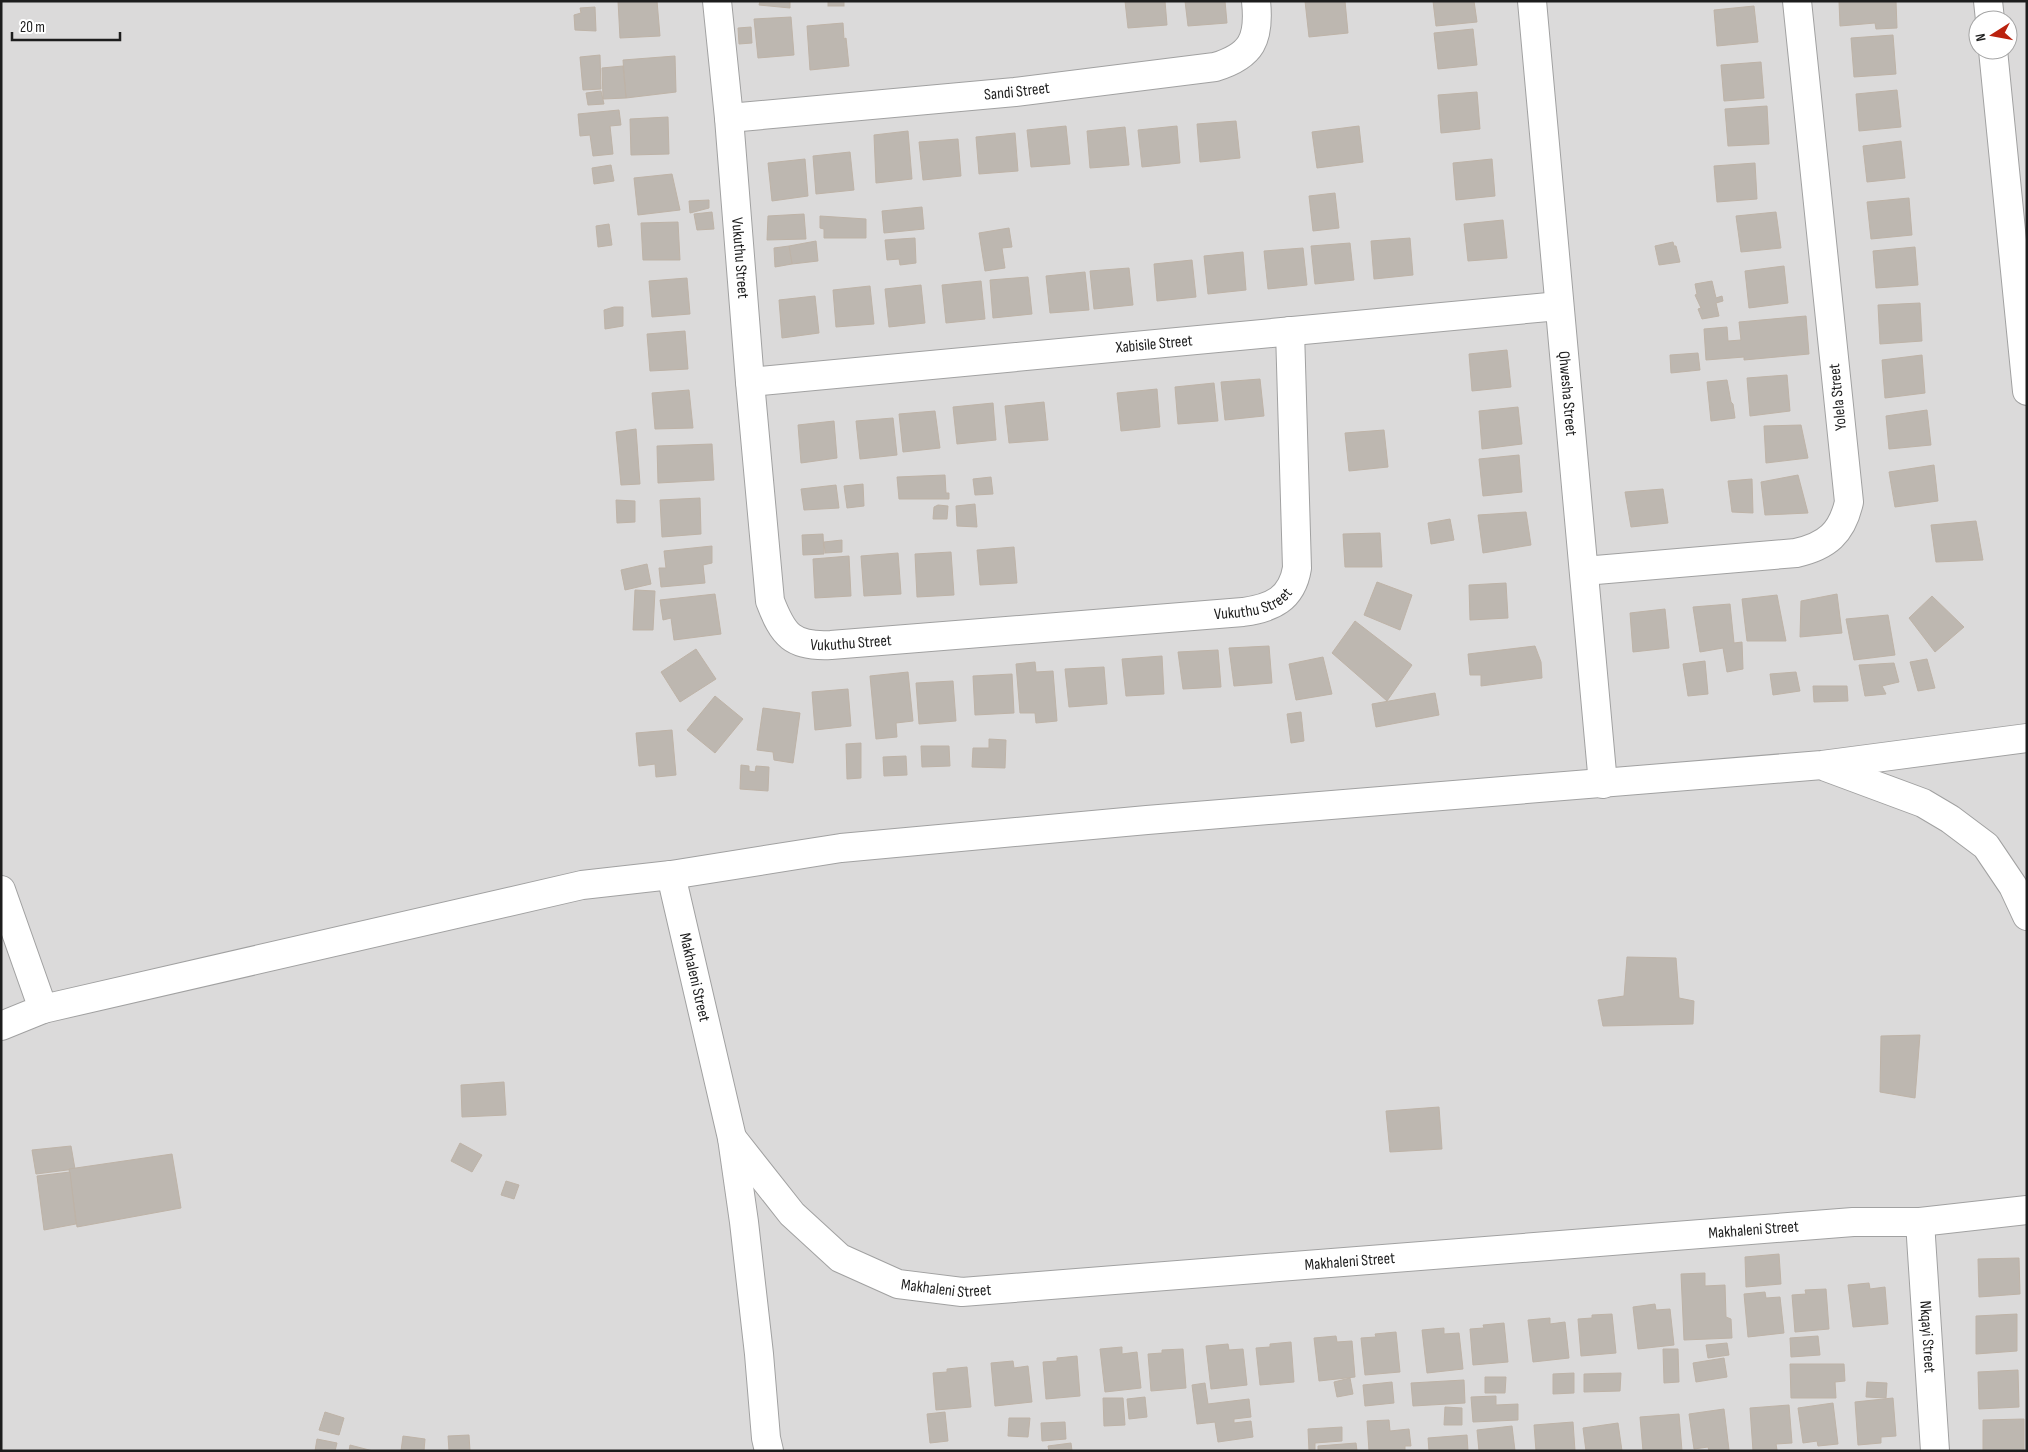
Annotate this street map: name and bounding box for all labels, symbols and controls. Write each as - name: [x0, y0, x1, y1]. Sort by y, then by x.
- scale bar: [12, 10, 120, 42]
- north arrow: [1968, 10, 2018, 60]
- text: 20 m: [20, 18, 45, 37]
- text: N: [1972, 32, 1990, 43]
- street label: Sandi Street: [983, 78, 1051, 104]
- street label: Vukuthu Street: [727, 217, 753, 299]
- street label: Xabisile Street: [1114, 331, 1194, 357]
- street label: Qhwesha Street: [1554, 350, 1581, 437]
- street label: Yolela Street: [1825, 362, 1851, 431]
- street label: Vukuthu Street: [1213, 584, 1296, 624]
- street label: Vukuthu Street: [809, 631, 892, 655]
- street label: Makhaleni Street: [675, 931, 714, 1024]
- street label: Makhaleni Street: [1708, 1217, 1800, 1243]
- street label: Makhaleni Street: [1304, 1249, 1396, 1275]
- street label: Makhaleni Street: [900, 1275, 992, 1302]
- street label: Nkqayi Street: [1916, 1300, 1939, 1374]

